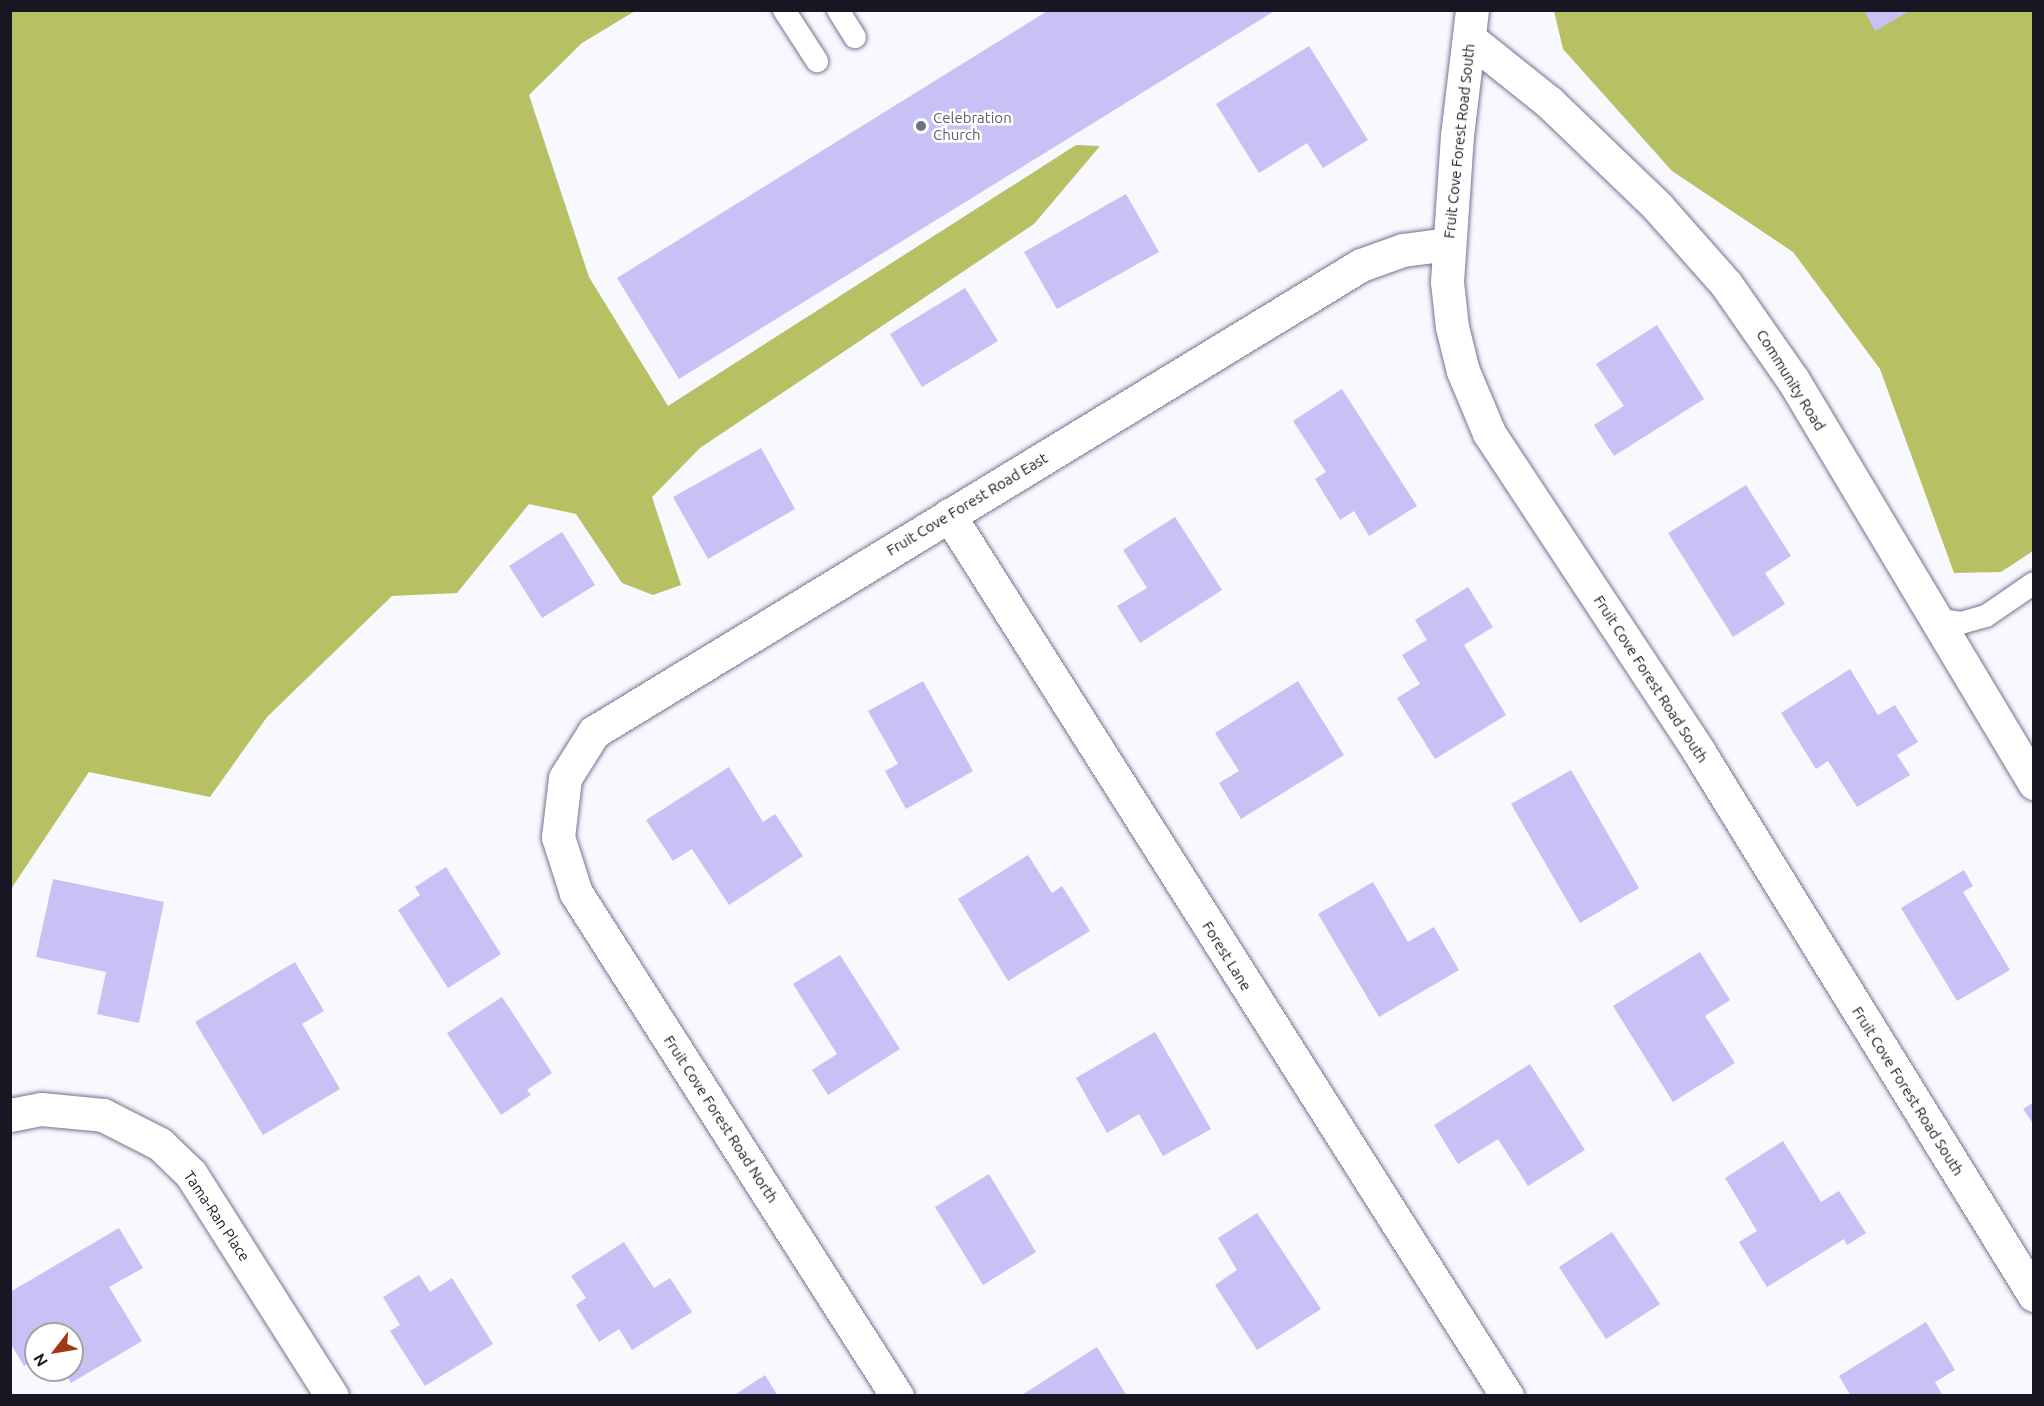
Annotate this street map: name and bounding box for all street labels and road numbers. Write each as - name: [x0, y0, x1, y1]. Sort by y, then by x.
- street label: Fruit Cove Forest Road South: [1440, 43, 1478, 239]
- street label: Community Road: [1753, 326, 1829, 434]
- street label: Fruit Cove Forest Road East: [883, 449, 1051, 559]
- street label: Fruit Cove Forest Road South: [1590, 592, 1712, 766]
- street label: Forest Lane: [1199, 918, 1255, 994]
- street label: Fruit Cove Forest Road South: [1848, 1003, 1968, 1179]
- street label: Fruit Cove Forest Road North: [660, 1032, 782, 1206]
- street label: Tama-Ran Place: [180, 1167, 254, 1265]

